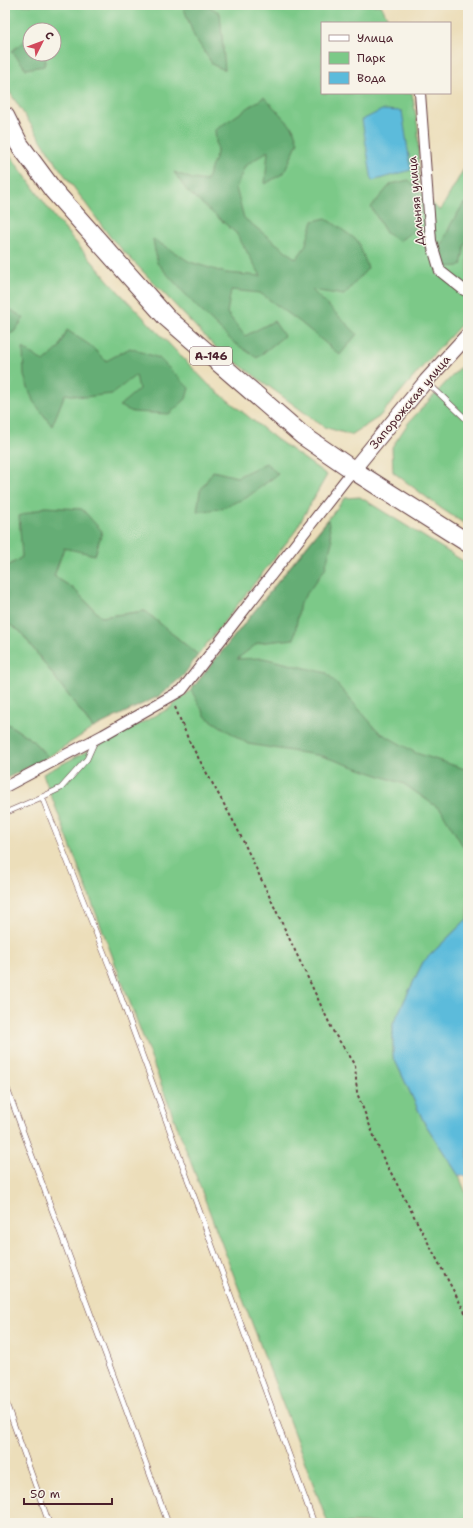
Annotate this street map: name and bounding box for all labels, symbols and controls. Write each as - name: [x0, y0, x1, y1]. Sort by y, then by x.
- north arrow: [22, 22, 62, 62]
- legend: [321, 22, 451, 94]
- text: С: [41, 28, 57, 43]
- text: Улица: [357, 30, 394, 46]
- text: Парк: [357, 50, 386, 66]
- text: Вода: [357, 70, 386, 86]
- street label: Дальняя улица: [404, 155, 428, 246]
- road number: А-146: [190, 347, 232, 365]
- street label: Запорожская улица: [366, 351, 454, 452]
- scale bar: [24, 1480, 112, 1506]
- text: 50 m: [30, 1486, 60, 1502]

